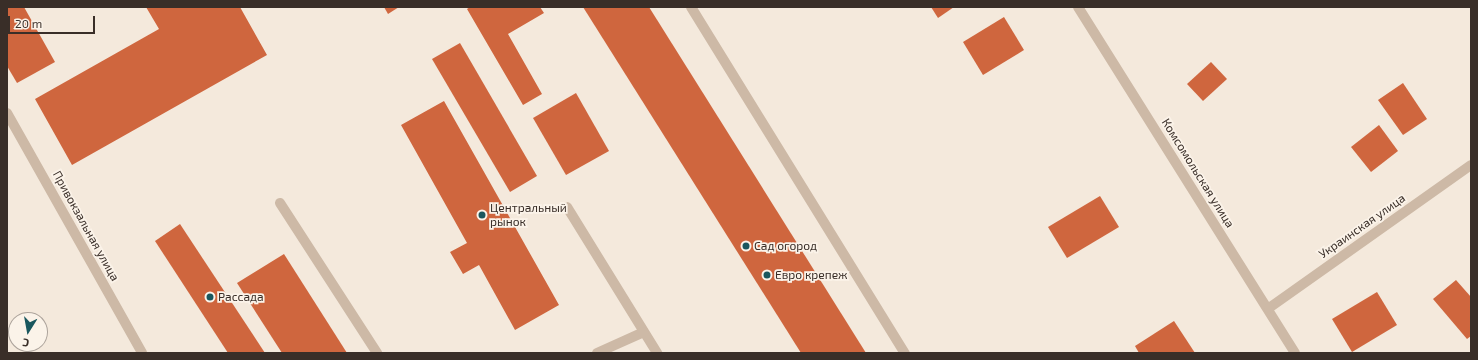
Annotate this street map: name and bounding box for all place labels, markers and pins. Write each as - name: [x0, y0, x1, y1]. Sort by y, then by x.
- place label: Центральный рынок: [490, 201, 567, 229]
- marker: Центральный рынок: [477, 210, 487, 220]
- place label: Сад огород: [754, 239, 817, 253]
- marker: Сад огород: [741, 241, 751, 251]
- place label: Евро крепеж: [775, 268, 848, 282]
- marker: Евро крепеж: [762, 270, 772, 280]
- place label: Рассада: [218, 290, 264, 304]
- marker: Рассада: [205, 292, 215, 302]

